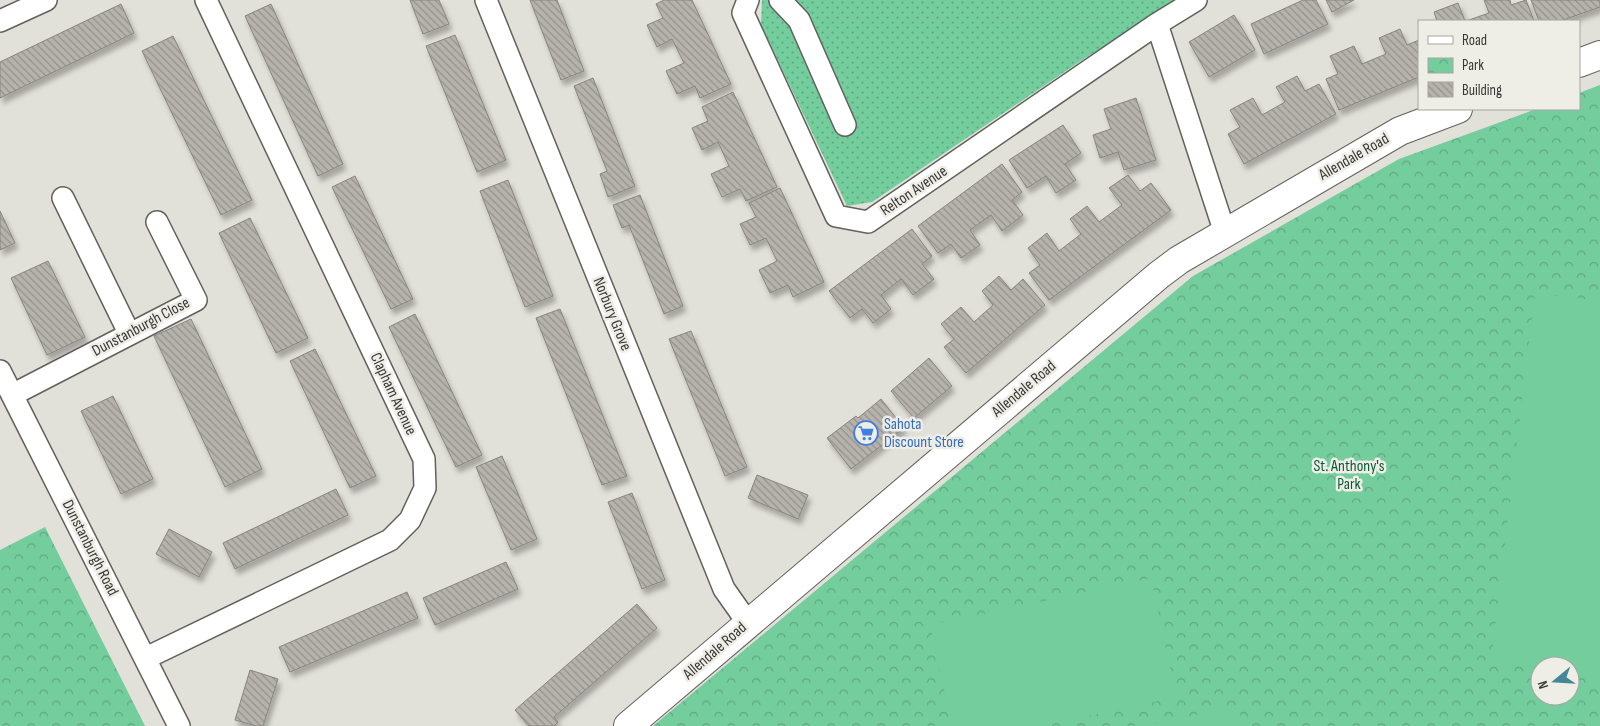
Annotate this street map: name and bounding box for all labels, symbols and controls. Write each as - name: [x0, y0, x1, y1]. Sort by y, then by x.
- legend: [1418, 20, 1580, 110]
- text: Road: [1462, 31, 1487, 50]
- text: Park: [1462, 56, 1484, 75]
- text: Building: [1462, 81, 1502, 100]
- street label: Allendale Road: [1315, 129, 1392, 185]
- street label: Relton Avenue: [877, 162, 951, 220]
- street label: Norbury Grove: [589, 274, 635, 354]
- street label: Dunstanburgh Close: [89, 293, 193, 361]
- street label: Clapham Avenue: [366, 350, 420, 438]
- street label: Allendale Road: [987, 357, 1060, 422]
- place label: Sahota Discount Store: [884, 415, 964, 452]
- supermarket icon: Sahota Discount Store: [853, 420, 879, 446]
- park label: St. Anthony's Park: [1313, 457, 1385, 494]
- street label: Dunstanburgh Road: [58, 497, 122, 599]
- street label: Allendale Road: [679, 618, 751, 684]
- north arrow: [1530, 656, 1580, 706]
- text: N: [1534, 679, 1552, 691]

